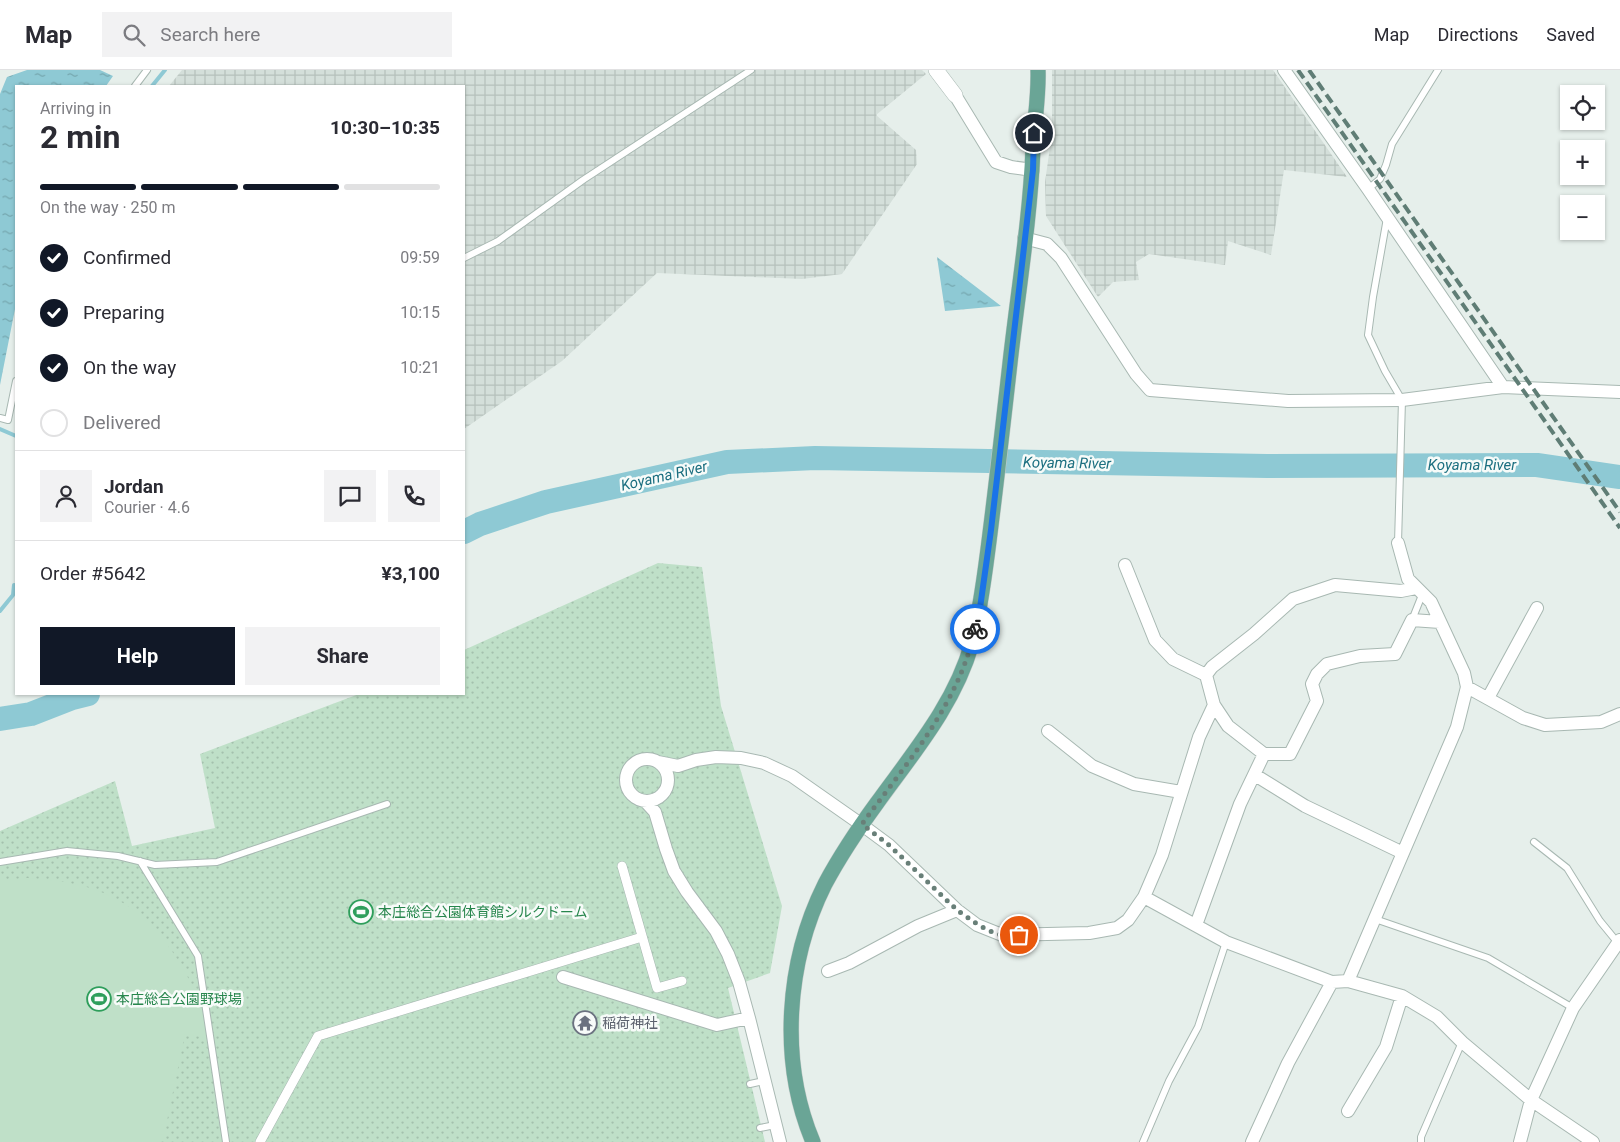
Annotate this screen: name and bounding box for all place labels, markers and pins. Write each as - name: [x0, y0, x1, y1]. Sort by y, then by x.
- pin: [1013, 112, 1055, 154]
- sports icon: 本庄総合公園体育館シルクドーム: [348, 899, 374, 925]
- place label: 本庄総合公園体育館シルクドーム: [378, 904, 588, 920]
- pin: [998, 914, 1040, 956]
- sports icon: 本庄総合公園野球場: [86, 986, 112, 1012]
- place label: 本庄総合公園野球場: [116, 991, 242, 1007]
- temple icon: 稲荷神社: [572, 1010, 598, 1036]
- place label: 稲荷神社: [602, 1015, 658, 1031]

